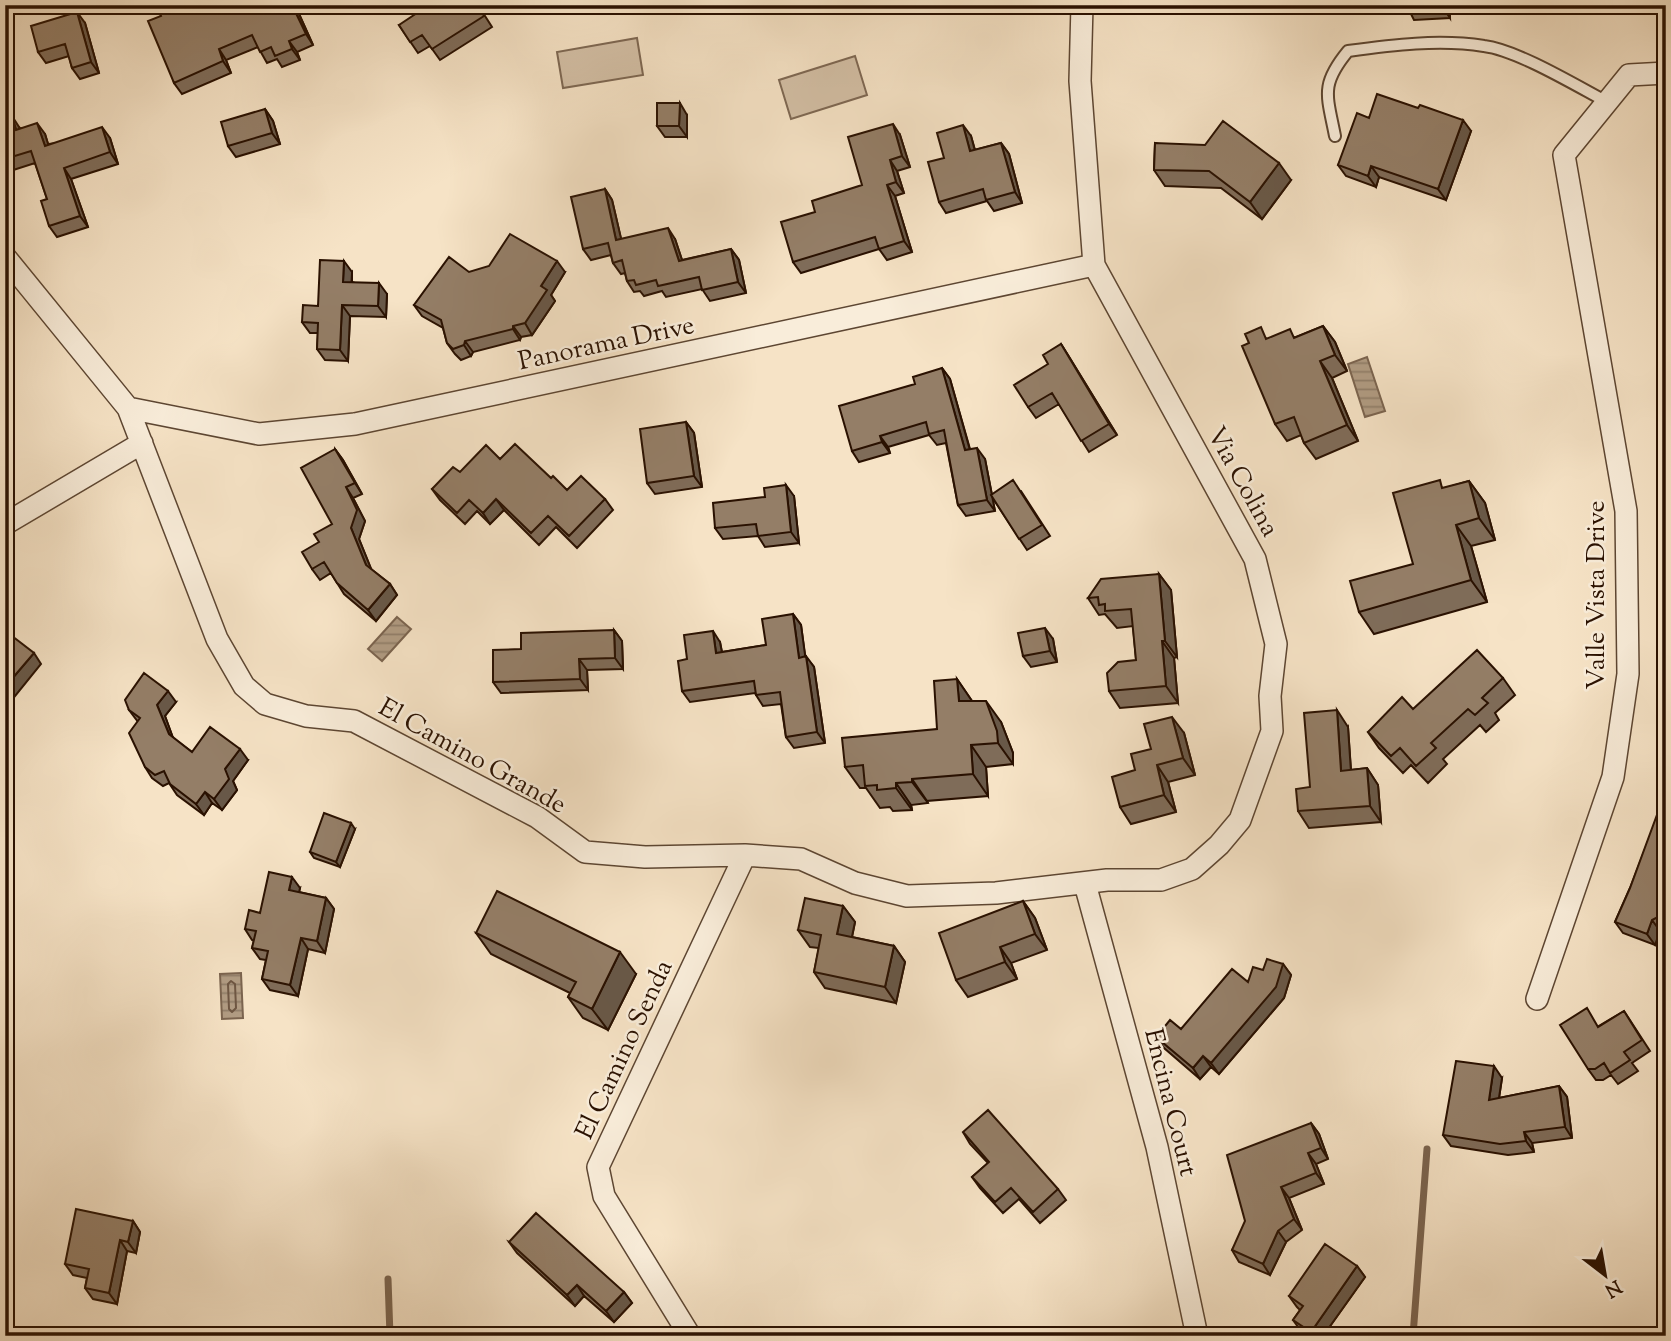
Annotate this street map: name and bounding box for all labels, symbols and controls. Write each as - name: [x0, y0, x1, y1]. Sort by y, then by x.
- street label: Panorama Drive: [515, 308, 698, 381]
- street label: Via Colina: [1196, 420, 1287, 544]
- street label: Valle Vista Drive: [1579, 500, 1616, 690]
- street label: El Camino Grande: [371, 690, 572, 824]
- street label: El Camino Senda: [567, 954, 683, 1146]
- street label: Encina Court: [1133, 1025, 1206, 1180]
- north arrow: [1570, 1240, 1640, 1310]
- text: N: [1599, 1272, 1626, 1303]

